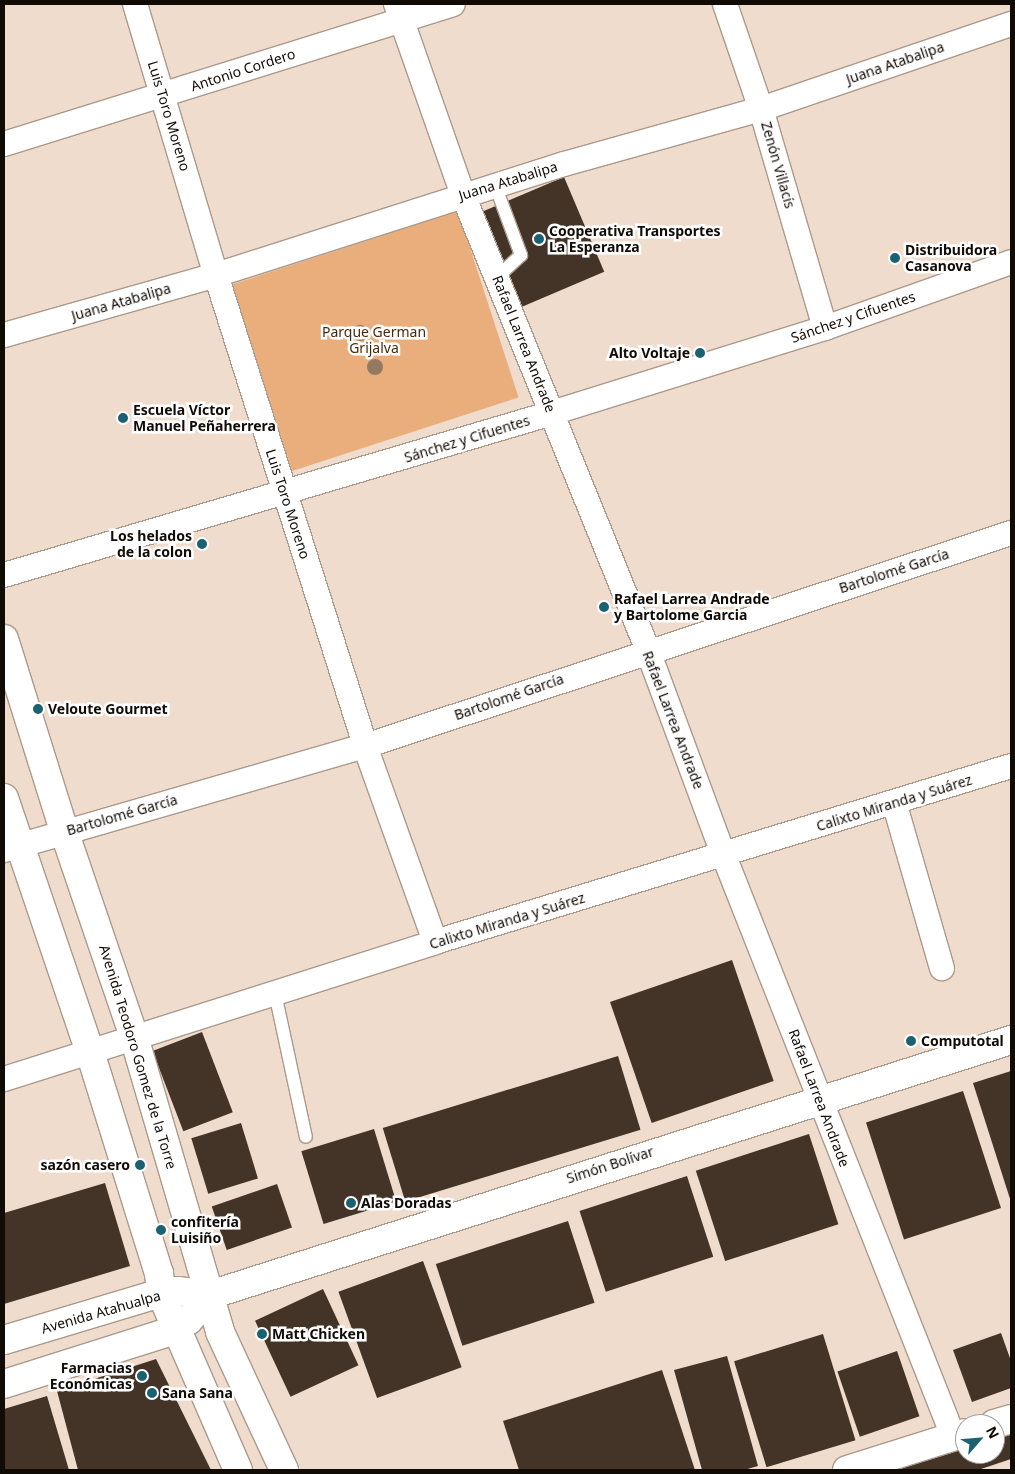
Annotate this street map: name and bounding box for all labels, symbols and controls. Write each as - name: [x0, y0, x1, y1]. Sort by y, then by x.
- street label: Juana Atabalipa: [844, 38, 946, 88]
- street label: Antonio Cordero: [189, 45, 297, 95]
- street label: Luis Toro Moreno: [144, 59, 194, 173]
- street label: Zenón Villacís: [758, 120, 798, 210]
- street label: Juana Atabalipa: [457, 158, 559, 204]
- place label: Cooperativa Transportes La Esperanza: [549, 223, 721, 256]
- marker: Cooperativa Transportes La Esperanza: [533, 233, 545, 245]
- place label: Distribuidora Casanova: [905, 242, 997, 274]
- marker: Distribuidora Casanova: [889, 252, 901, 264]
- street label: Rafael Larrea Andrade: [489, 273, 559, 415]
- street label: Juana Atabalipa: [69, 280, 173, 324]
- street label: Sánchez y Cifuentes: [789, 288, 917, 346]
- park label: Parque German Grijalva: [322, 324, 426, 357]
- place label: Alto Voltaje: [609, 345, 690, 361]
- marker: Alto Voltaje: [694, 347, 706, 359]
- place label: Escuela Víctor Manuel Peñaherrera: [133, 402, 276, 434]
- marker: Escuela Víctor Manuel Peñaherrera: [117, 412, 129, 424]
- street label: Sánchez y Cifuentes: [402, 412, 532, 466]
- street label: Luis Toro Moreno: [262, 447, 314, 561]
- place label: Los helados de la colon: [110, 528, 192, 560]
- marker: Los helados de la colon: [196, 538, 208, 550]
- street label: Bartolomé García: [837, 545, 951, 597]
- place label: Rafael Larrea Andrade y Bartolome Garcia: [614, 591, 770, 624]
- marker: Rafael Larrea Andrade y Bartolome Garcia: [598, 601, 610, 613]
- street label: Rafael Larrea Andrade: [639, 649, 707, 791]
- street label: Bartolomé García: [452, 670, 566, 724]
- place label: Veloute Gourmet: [48, 701, 168, 717]
- marker: Veloute Gourmet: [32, 703, 44, 715]
- street label: Calixto Miranda y Suárez: [814, 771, 974, 835]
- street label: Bartolomé García: [65, 791, 179, 839]
- street label: Calixto Miranda y Suárez: [427, 889, 587, 953]
- street label: Avenida Teodoro Gomez de la Torre: [96, 943, 180, 1171]
- street label: Rafael Larrea Andrade: [785, 1027, 853, 1169]
- place label: Computotal: [921, 1033, 1004, 1049]
- marker: Computotal: [905, 1035, 917, 1047]
- street label: Simón Bolívar: [564, 1143, 656, 1187]
- place label: sazón casero: [40, 1157, 130, 1173]
- marker: sazón casero: [134, 1159, 146, 1171]
- place label: Alas Doradas: [361, 1195, 452, 1211]
- marker: Alas Doradas: [345, 1197, 357, 1209]
- place label: confitería Luisiño: [171, 1214, 239, 1246]
- marker: confitería Luisiño: [155, 1224, 167, 1236]
- street label: Avenida Atahualpa: [39, 1287, 163, 1337]
- place label: Matt Chicken: [272, 1326, 365, 1342]
- marker: Matt Chicken: [256, 1328, 268, 1340]
- place label: Farmacias Económicas: [50, 1360, 132, 1392]
- marker: Farmacias Económicas: [136, 1370, 148, 1382]
- place label: Sana Sana: [162, 1385, 233, 1401]
- marker: Sana Sana: [146, 1387, 158, 1399]
- north arrow: [955, 1414, 1005, 1464]
- text: N: [982, 1423, 1004, 1442]

